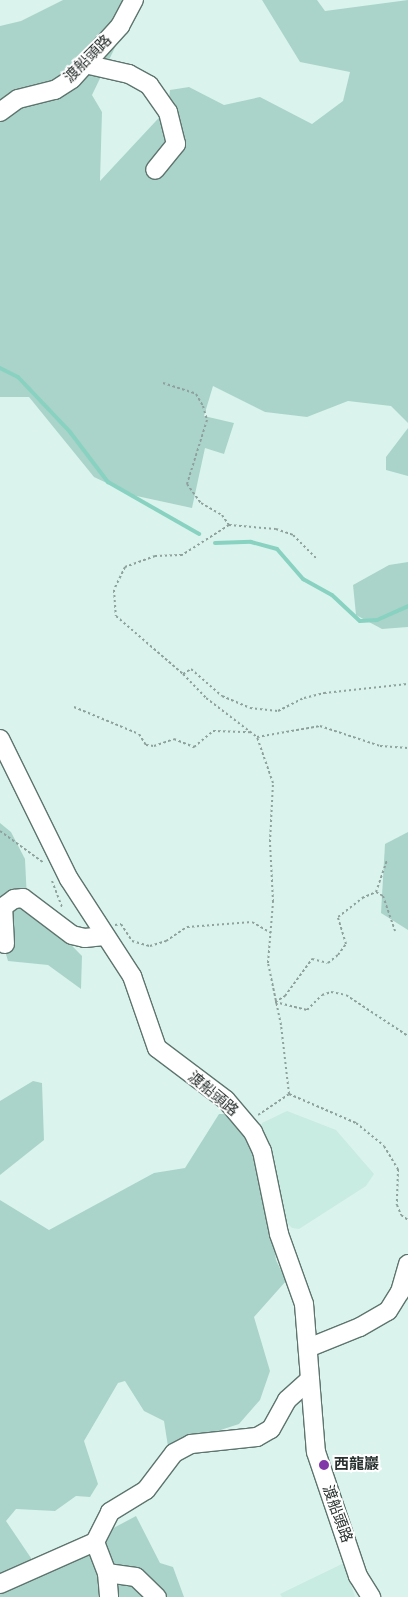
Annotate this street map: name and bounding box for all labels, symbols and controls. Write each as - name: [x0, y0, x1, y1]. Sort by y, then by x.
- street label: 渡船頭路: [60, 31, 116, 87]
- street label: 渡船頭路: [184, 1068, 242, 1120]
- place label: 西龍巖: [334, 1456, 379, 1474]
- marker: 西龍巖: [318, 1459, 330, 1471]
- street label: 渡船頭路: [318, 1483, 356, 1545]

